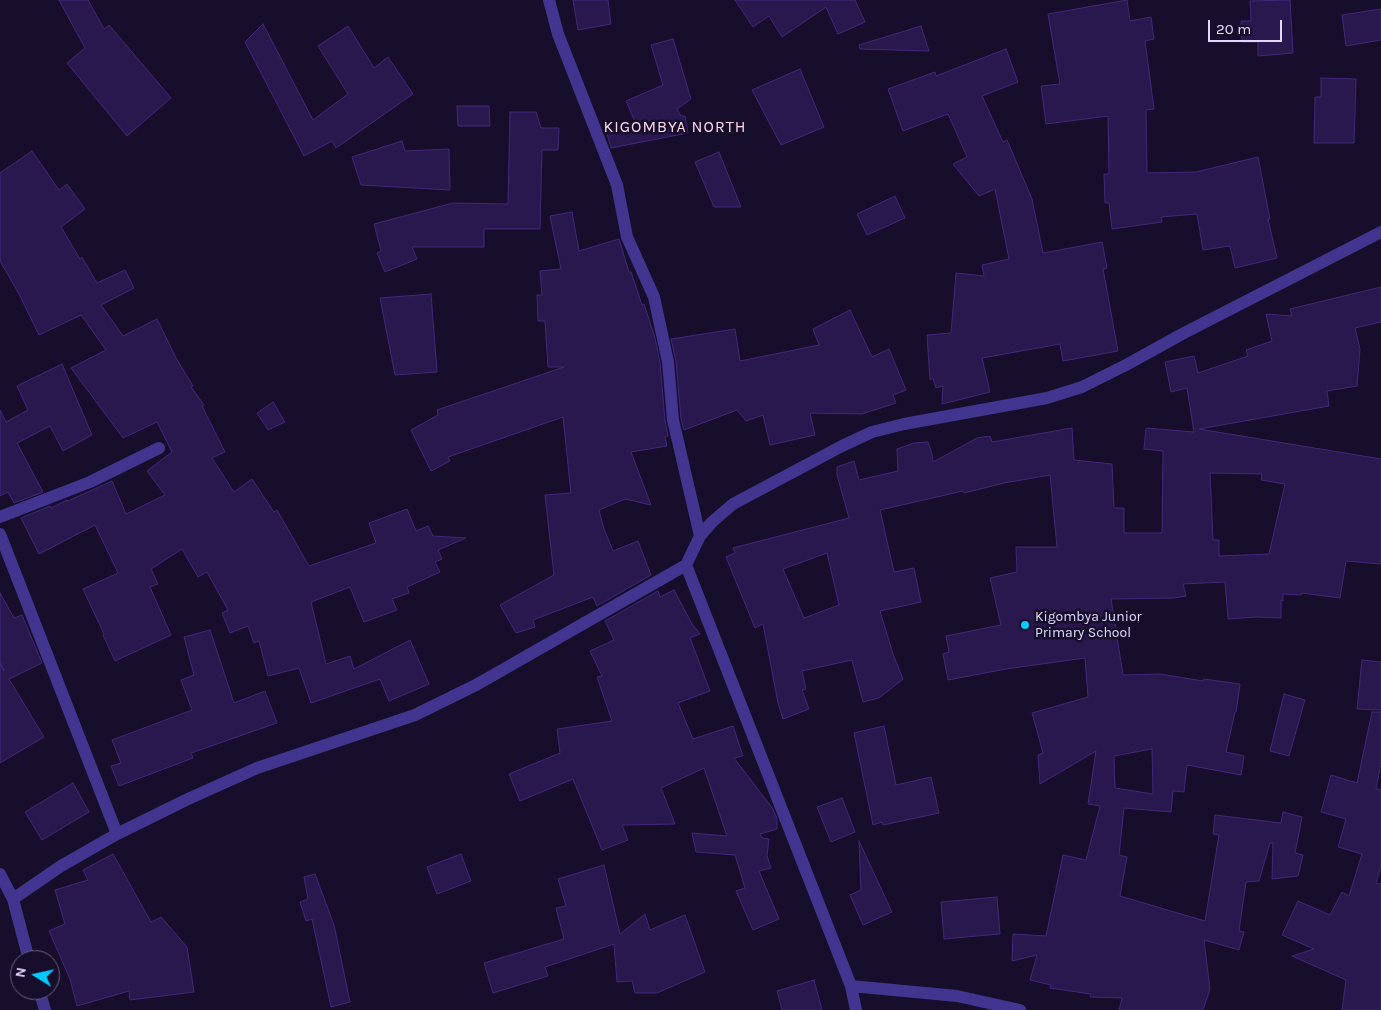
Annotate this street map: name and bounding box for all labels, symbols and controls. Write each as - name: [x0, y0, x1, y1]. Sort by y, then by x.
- scale bar: [1211, 10, 1285, 42]
- text: 20 m: [1216, 20, 1251, 38]
- district label: KIGOMBYA NORTH: [602, 117, 748, 137]
- place label: Kigombya Junior Primary School: [1035, 609, 1142, 642]
- marker: Kigombya Junior Primary School: [1019, 619, 1031, 631]
- north arrow: [10, 950, 60, 1000]
- text: N: [11, 966, 30, 979]

